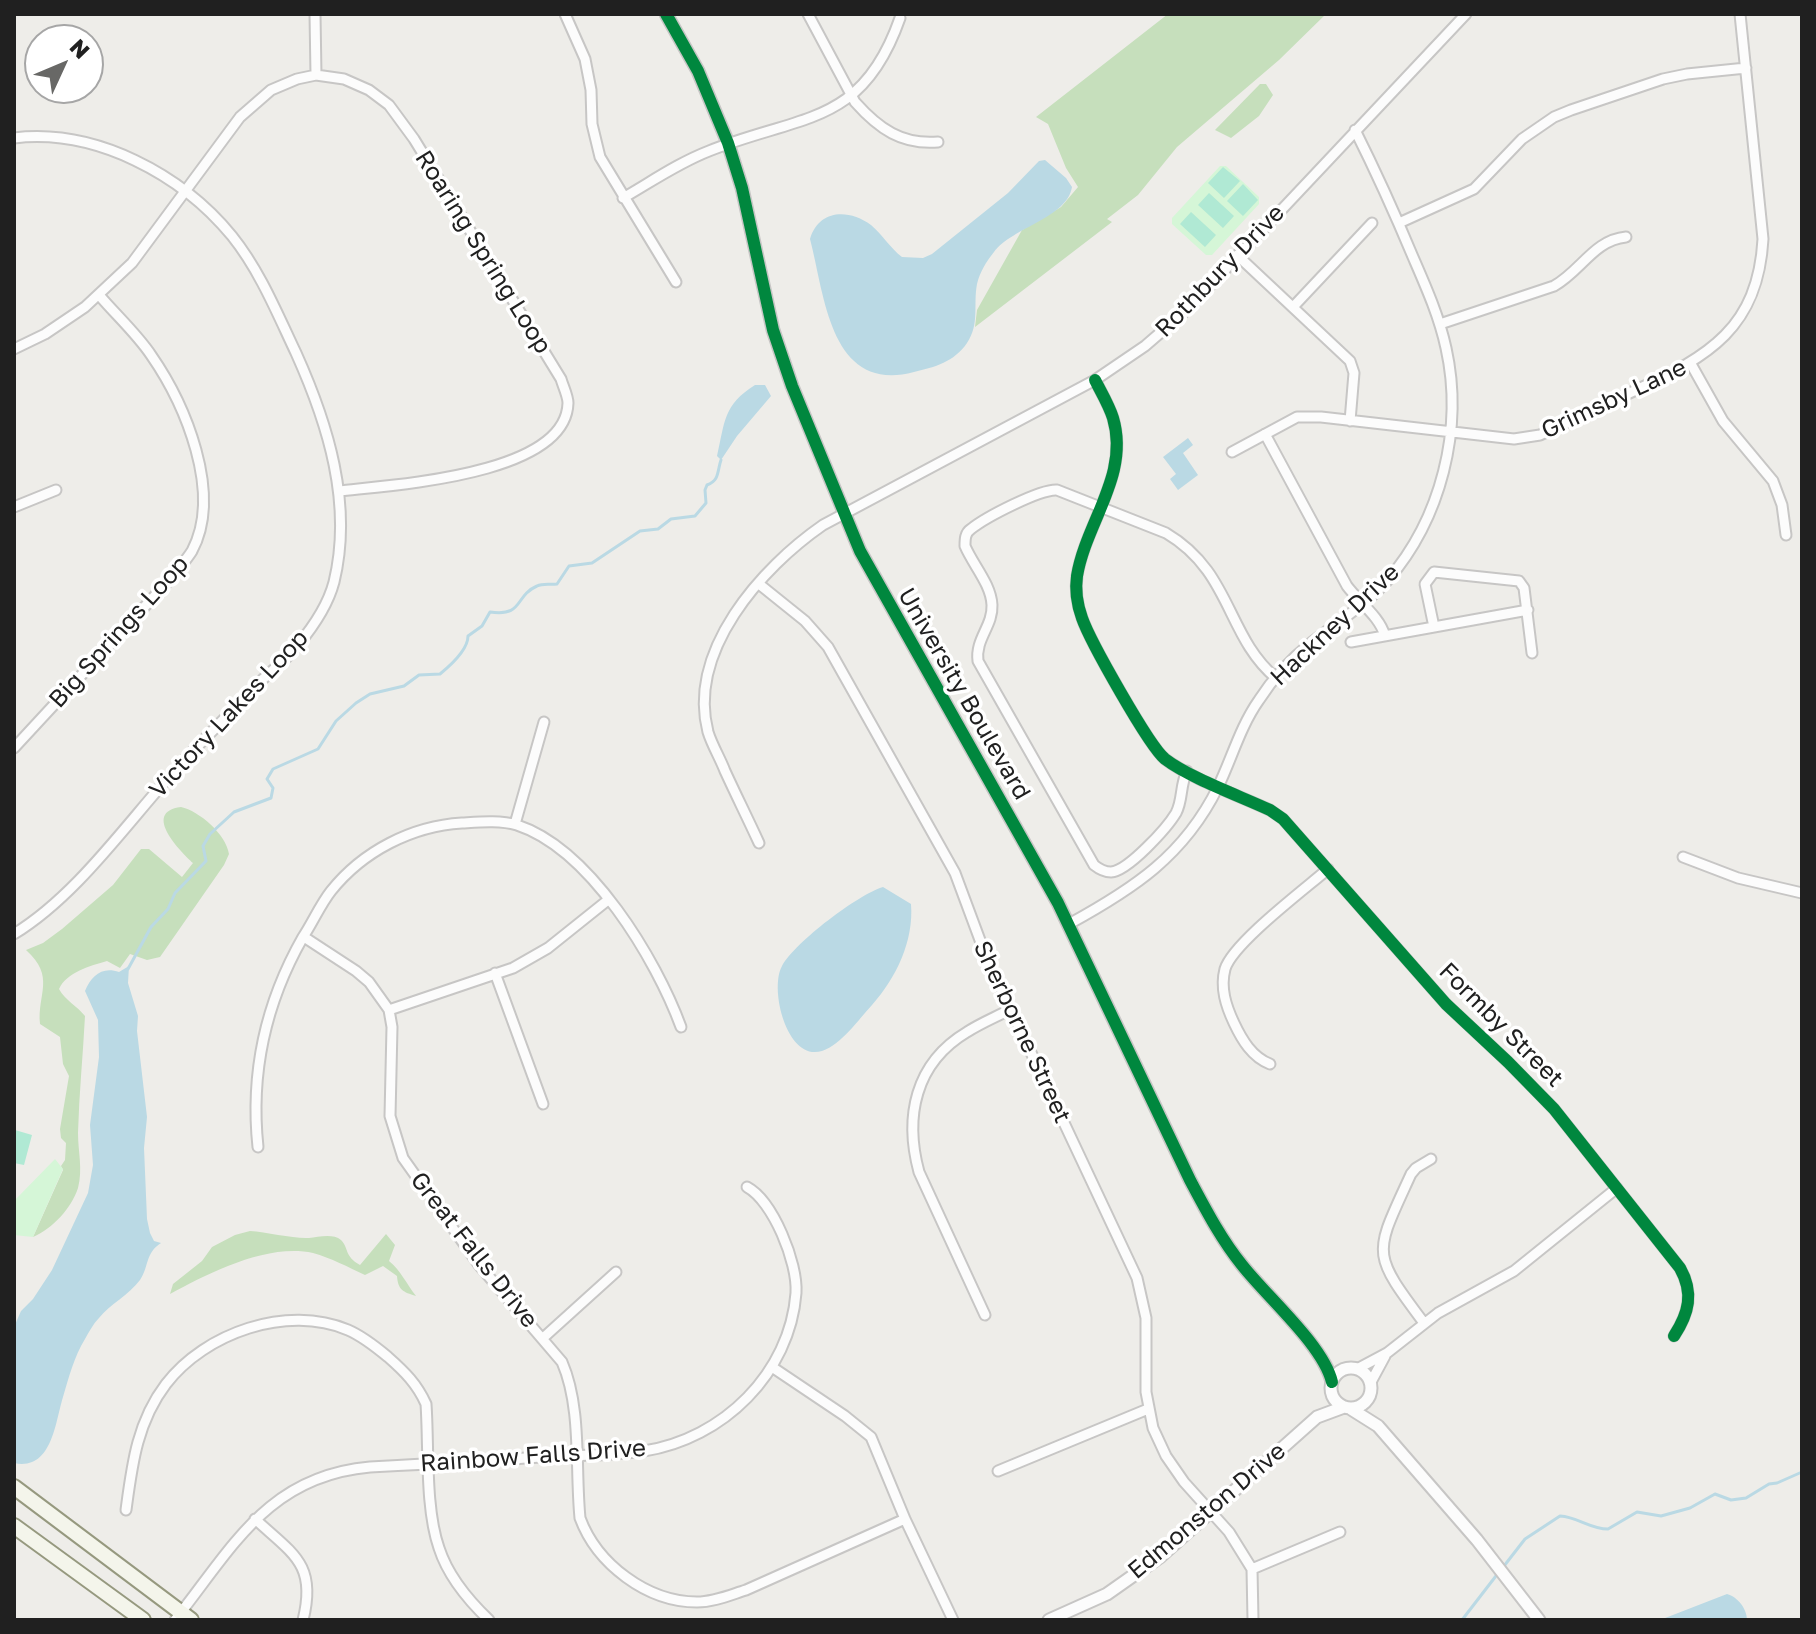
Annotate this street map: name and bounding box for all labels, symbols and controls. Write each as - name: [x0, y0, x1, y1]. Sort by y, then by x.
- north arrow: [24, 24, 104, 104]
- text: N: [65, 33, 96, 64]
- street label: Roaring Spring Loop: [409, 145, 557, 359]
- street label: Rothbury Drive: [1150, 199, 1290, 343]
- street label: Grimsby Lane: [1537, 353, 1691, 445]
- street label: Big Springs Loop: [43, 550, 195, 714]
- street label: Hackney Drive: [1265, 558, 1405, 692]
- street label: University Boulevard: [892, 583, 1036, 805]
- street label: Victory Lakes Loop: [144, 624, 314, 804]
- street label: Sherborne Street: [967, 936, 1077, 1128]
- street label: Formby Street: [1433, 957, 1569, 1093]
- street label: Great Falls Drive: [404, 1166, 544, 1334]
- street label: Rainbow Falls Drive: [419, 1434, 647, 1478]
- street label: Edmonston Drive: [1122, 1437, 1292, 1585]

